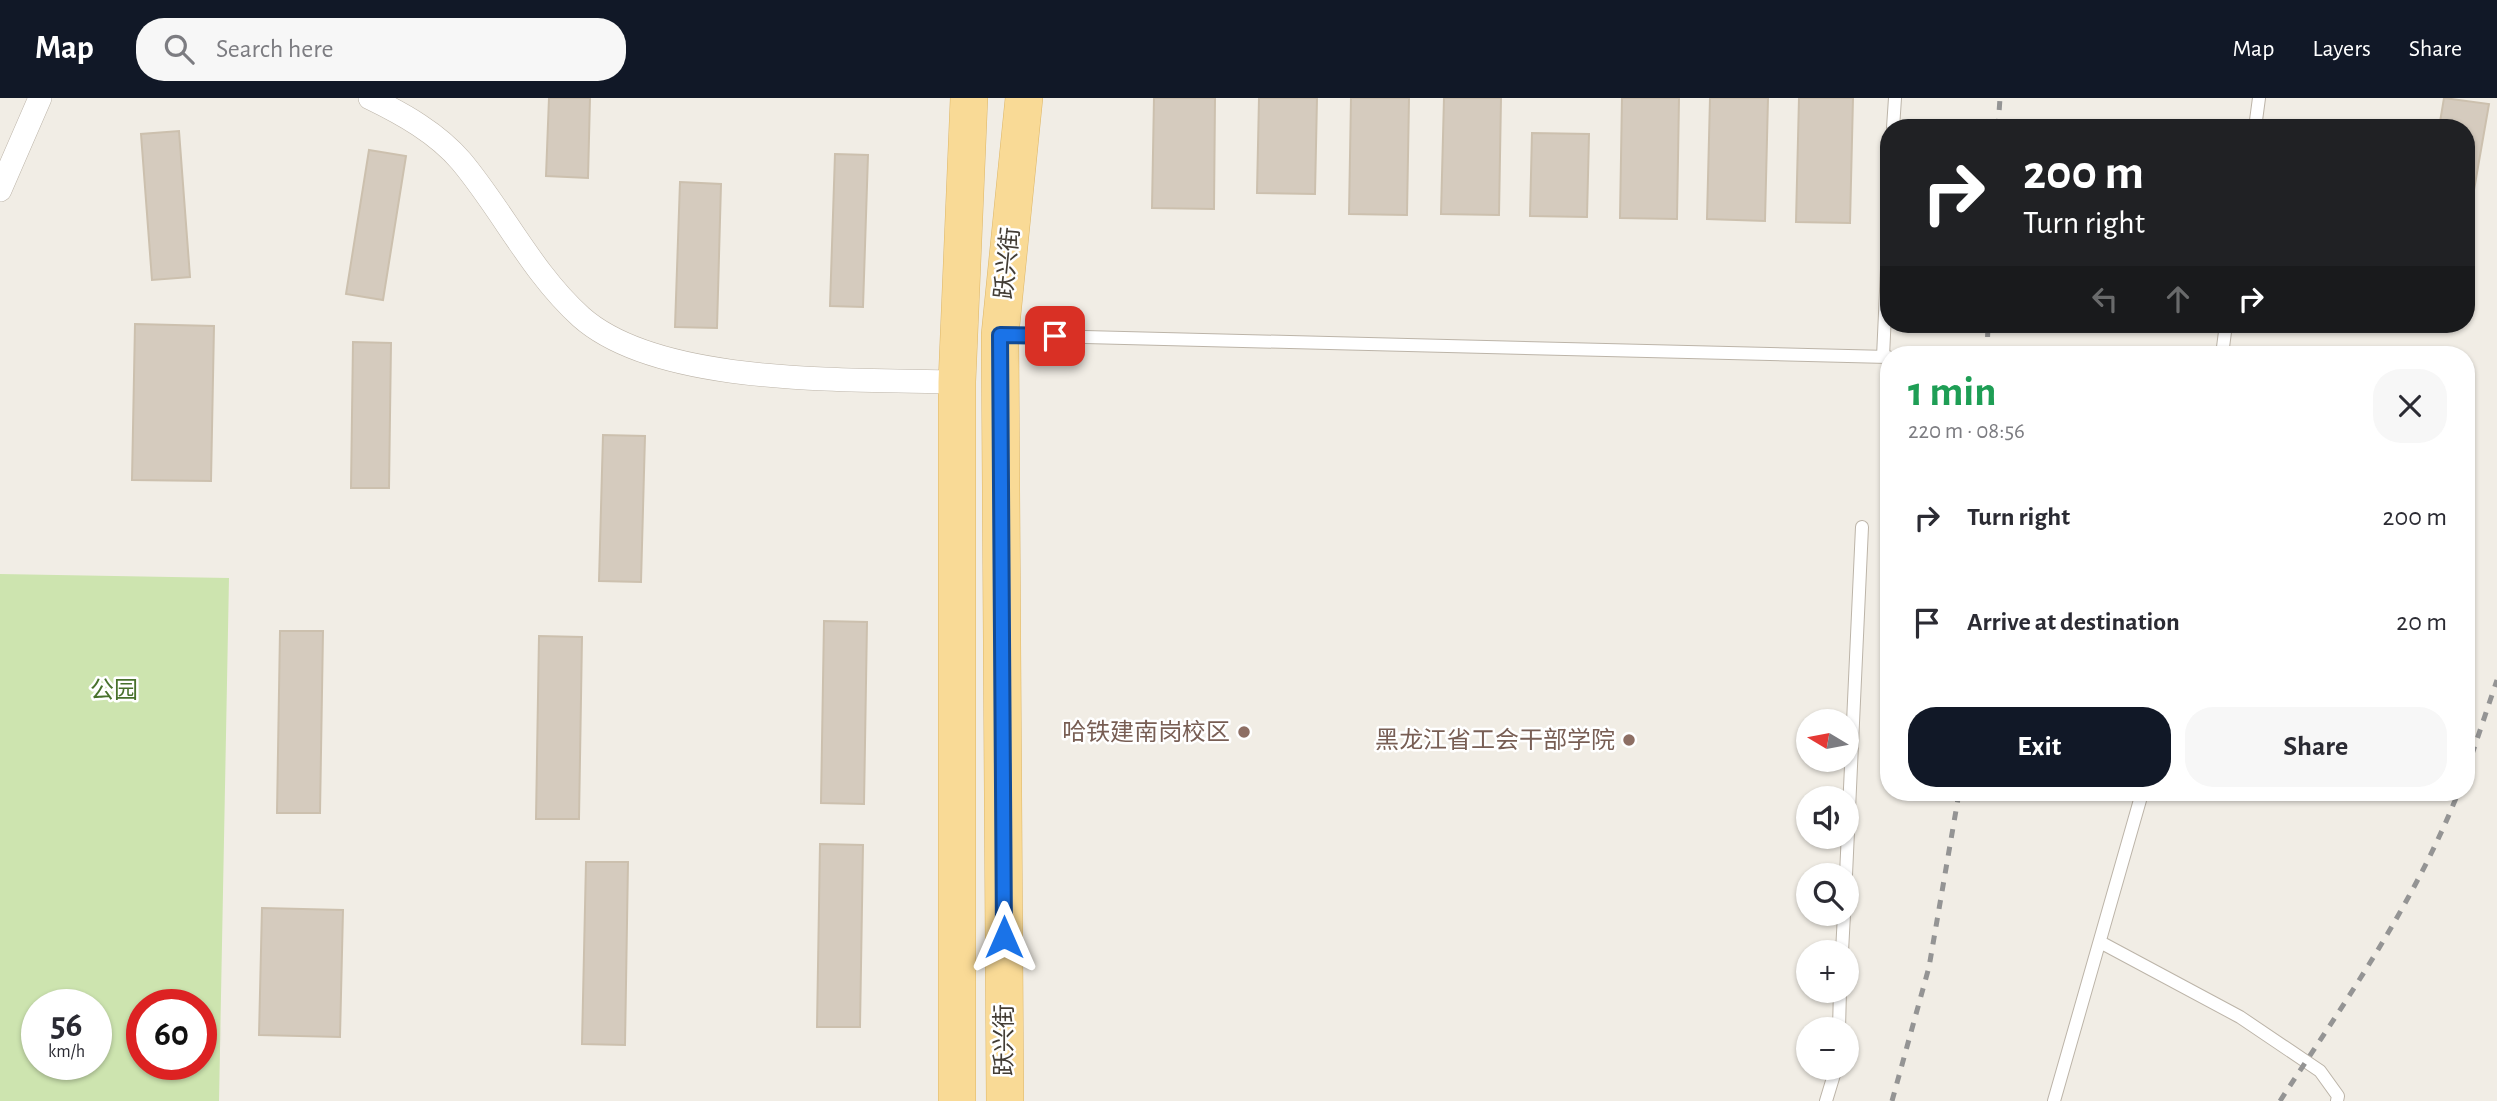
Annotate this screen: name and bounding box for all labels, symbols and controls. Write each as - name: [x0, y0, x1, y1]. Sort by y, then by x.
- search box: [136, 18, 626, 81]
- icon: search: [160, 30, 198, 68]
- text: Map: [35, 32, 94, 65]
- text: Search here: [216, 36, 334, 62]
- text: Map: [2232, 37, 2274, 61]
- text: Layers: [2312, 37, 2371, 61]
- text: Share: [2409, 37, 2462, 61]
- icon: right: [1908, 147, 1999, 238]
- text: 200 m: [2023, 149, 2144, 198]
- text: Turn right: [2023, 207, 2145, 239]
- street label: 跃兴街: [990, 226, 1024, 300]
- icon: left: [2086, 280, 2124, 318]
- icon: ahead: [2159, 280, 2197, 318]
- icon: right: [2232, 280, 2270, 318]
- pin: [1025, 306, 1085, 366]
- icon: arrive: [1036, 317, 1074, 355]
- button: close: [2373, 369, 2447, 443]
- text: 1 min: [1908, 371, 1997, 413]
- text: 220 m · 08:56: [1908, 420, 2025, 443]
- icon: right: [1908, 499, 1946, 537]
- text: Turn right: [1967, 504, 2070, 530]
- text: 200 m: [2383, 504, 2447, 530]
- icon: arrive: [1908, 604, 1946, 642]
- text: Arrive at destination: [1967, 609, 2180, 635]
- text: 20 m: [2396, 609, 2447, 635]
- park label: 公园: [90, 678, 138, 703]
- button: Exit: [1908, 707, 2171, 787]
- button: Share: [2185, 707, 2447, 787]
- north arrow: [1796, 709, 1858, 772]
- map controls: [1796, 709, 1859, 1080]
- place label: 哈铁建南岗校区: [1062, 719, 1230, 745]
- marker: 哈铁建南岗校区: [1236, 724, 1252, 740]
- place label: 黑龙江省工会干部学院: [1375, 727, 1615, 753]
- marker: 黑龙江省工会干部学院: [1621, 732, 1637, 748]
- button: sound: [1796, 786, 1859, 849]
- button: search: [1796, 863, 1859, 926]
- position arrow: [967, 900, 1041, 974]
- button: +: [1796, 940, 1859, 1003]
- speed limit sign: 60: [126, 989, 217, 1080]
- street label: 跃兴街: [991, 1004, 1017, 1076]
- text: 56: [50, 1008, 83, 1043]
- button: −: [1796, 1017, 1859, 1080]
- text: km/h: [48, 1043, 85, 1061]

